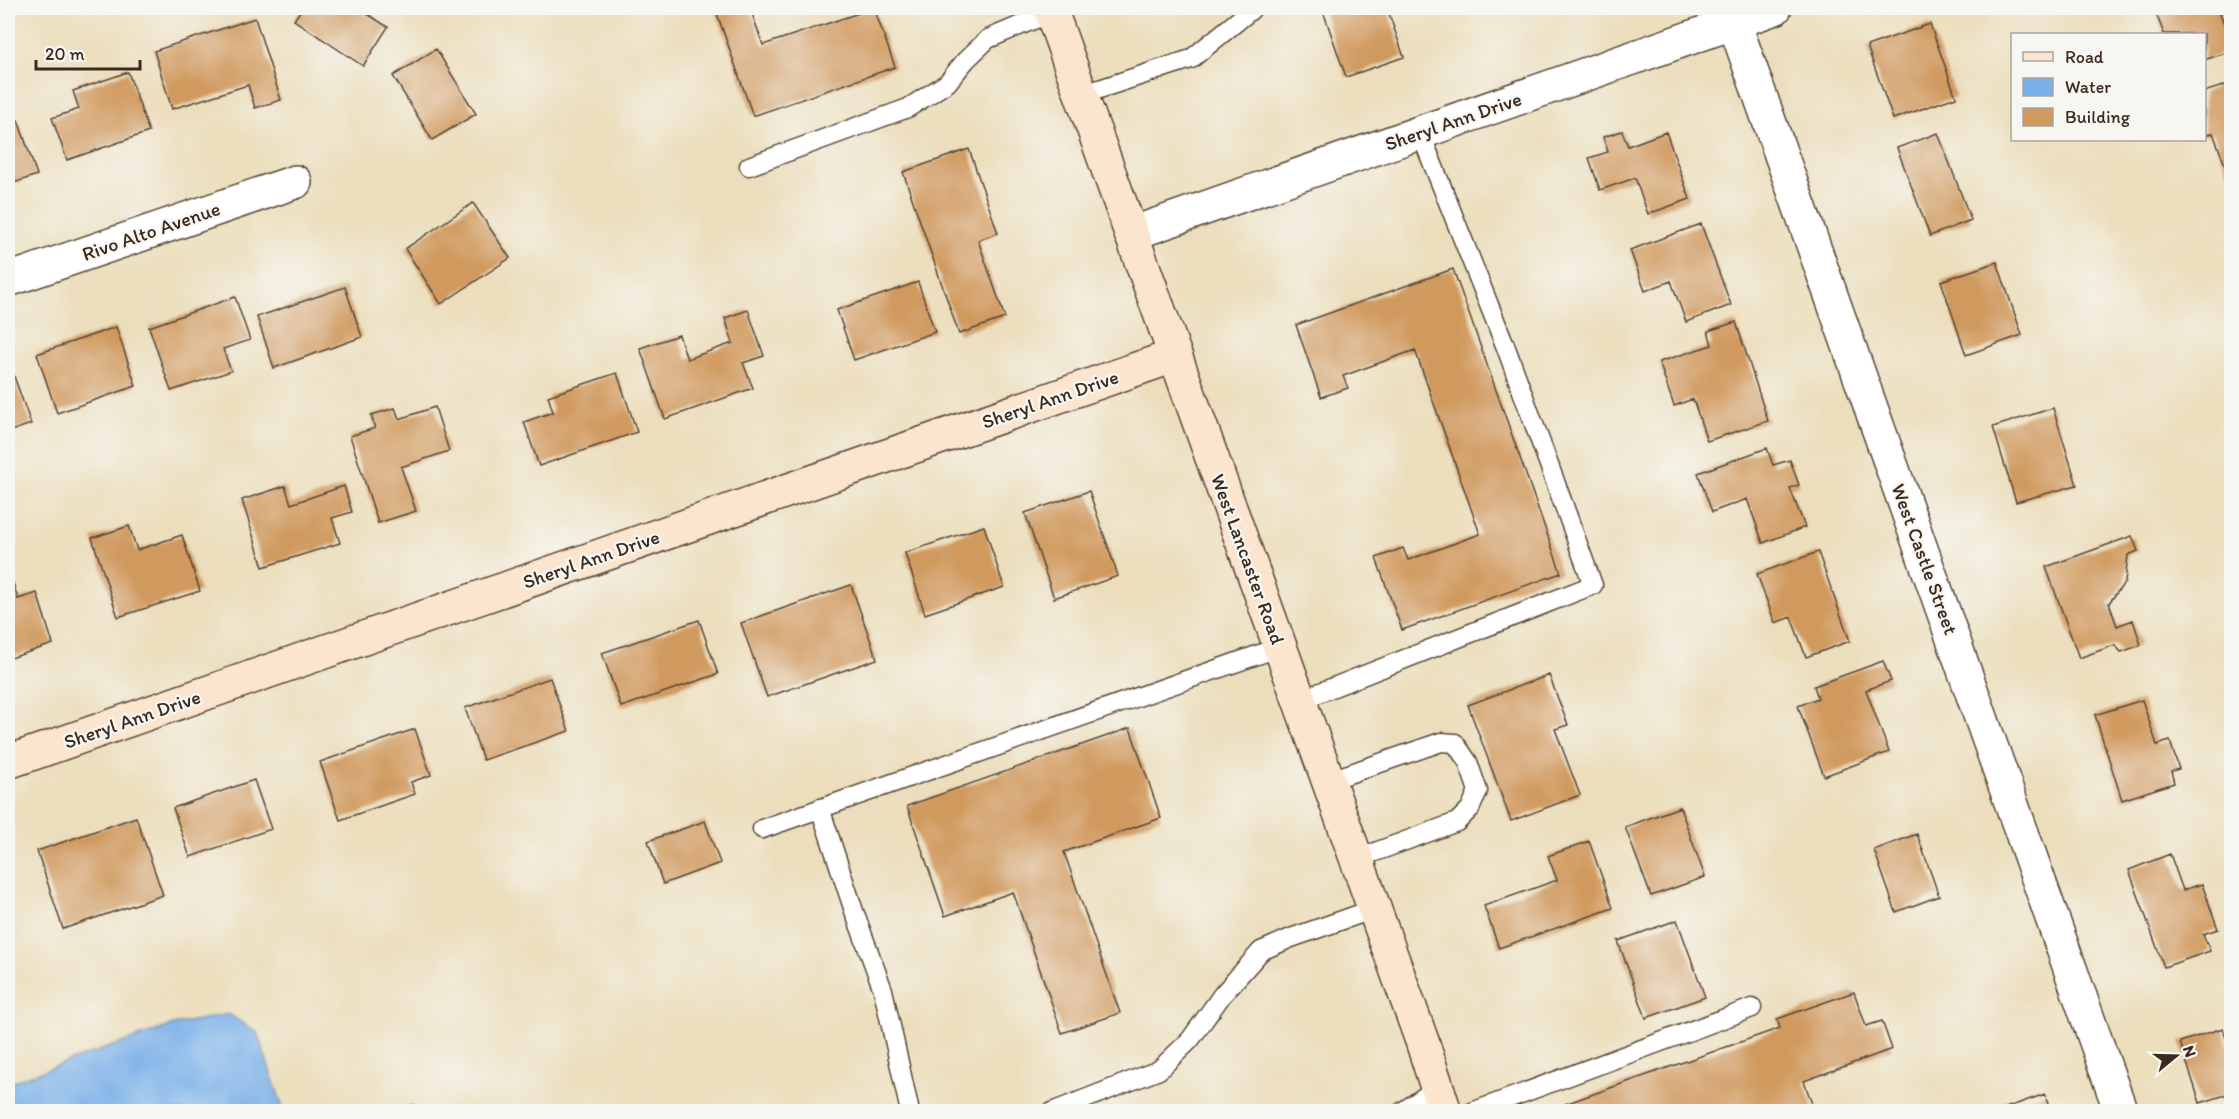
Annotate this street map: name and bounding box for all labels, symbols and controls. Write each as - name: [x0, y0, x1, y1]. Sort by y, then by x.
- scale bar: [36, 33, 140, 71]
- legend: [2011, 33, 2206, 141]
- text: 20 m: [45, 43, 85, 65]
- text: Road: [2065, 46, 2104, 68]
- text: Water: [2065, 76, 2111, 98]
- street label: Sheryl Ann Drive: [1381, 86, 1525, 156]
- text: Building: [2065, 106, 2131, 128]
- street label: Rivo Alto Avenue: [79, 196, 223, 266]
- street label: Sheryl Ann Drive: [978, 364, 1122, 434]
- street label: West Lancaster Road: [1206, 471, 1290, 648]
- street label: West Castle Street: [1887, 480, 1964, 638]
- street label: Sheryl Ann Drive: [519, 524, 663, 594]
- street label: Sheryl Ann Drive: [60, 684, 204, 754]
- north arrow: [2146, 1026, 2206, 1086]
- text: N: [2179, 1043, 2200, 1059]

